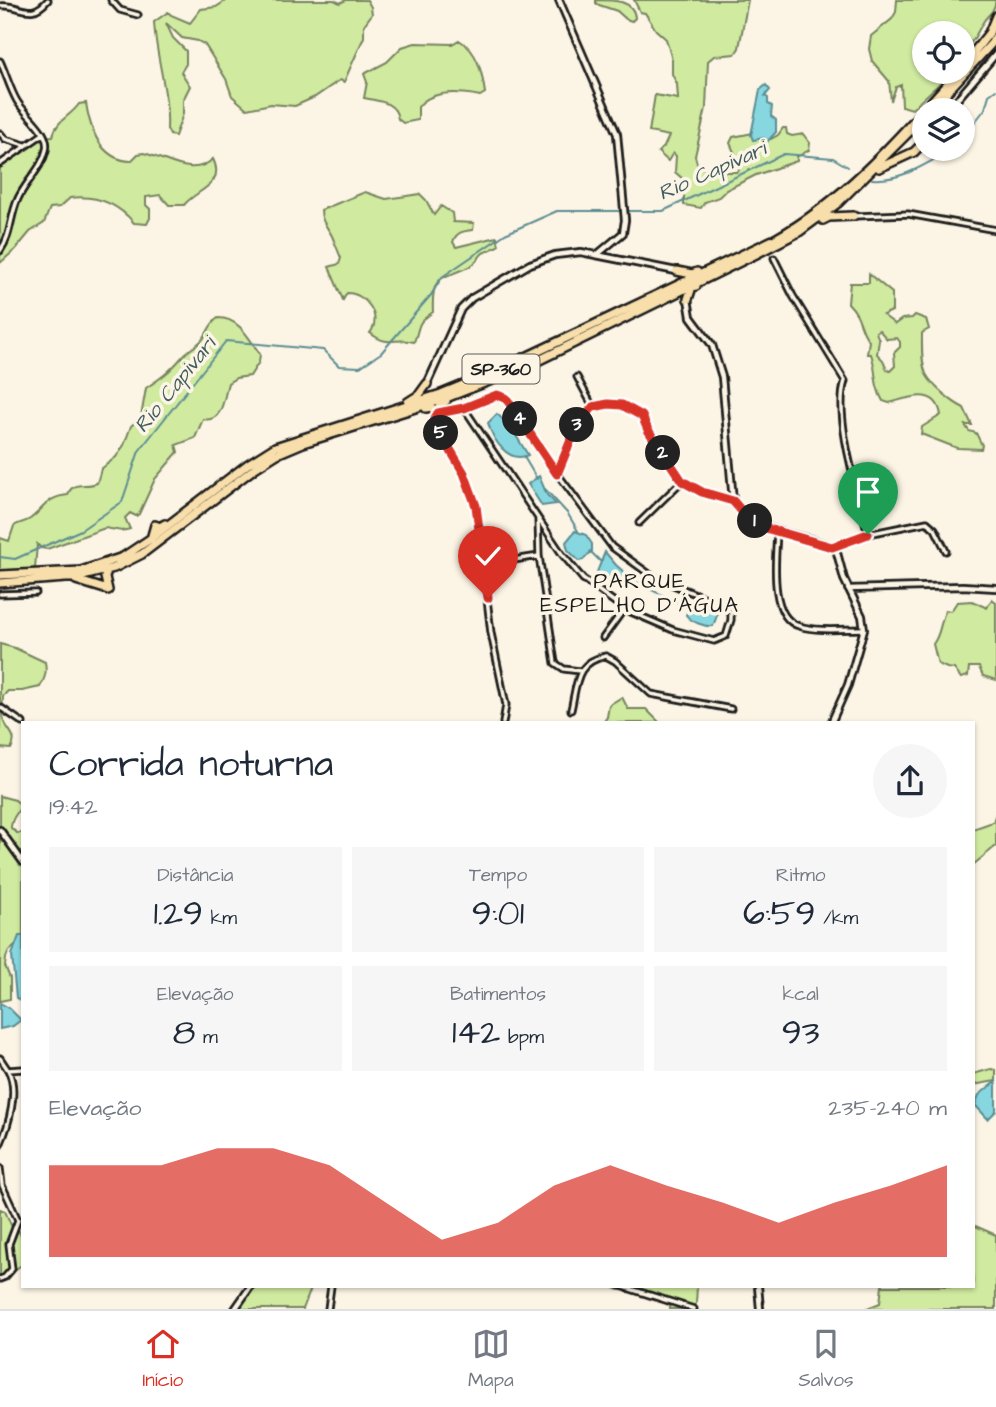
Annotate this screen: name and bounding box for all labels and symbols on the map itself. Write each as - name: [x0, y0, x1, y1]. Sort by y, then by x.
- water label: Rio Capivari: [654, 133, 773, 208]
- water label: Rio Capivari: [128, 329, 224, 439]
- road number: SP-360: [462, 354, 540, 384]
- pin: 4: [503, 402, 538, 436]
- pin: 3: [560, 408, 594, 442]
- pin: 5: [424, 416, 458, 450]
- pin: 2: [646, 435, 680, 470]
- pin: [838, 462, 898, 534]
- pin: 1: [738, 504, 772, 538]
- pin: [458, 526, 518, 598]
- district label: PARQUE ESPELHO D'ÁGUA: [540, 567, 740, 620]

